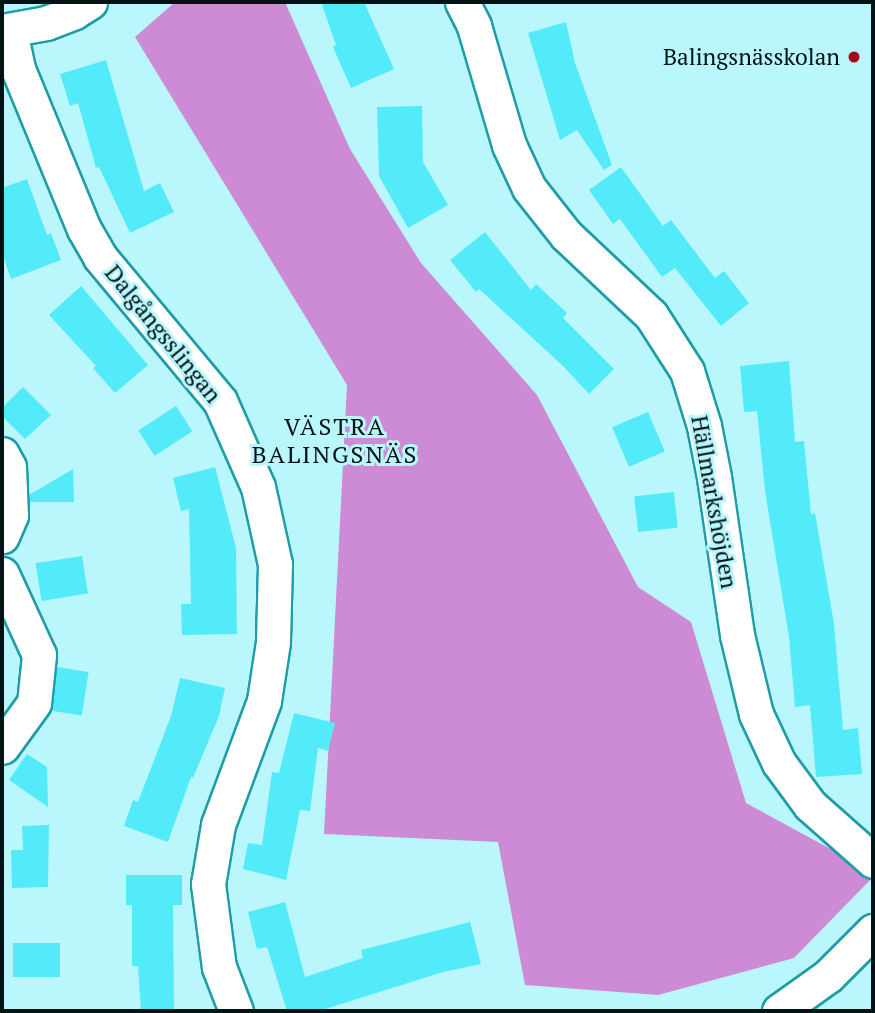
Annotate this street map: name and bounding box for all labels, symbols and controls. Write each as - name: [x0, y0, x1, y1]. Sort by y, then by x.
- place label: Balingsnässkolan: [663, 43, 840, 71]
- marker: Balingsnässkolan: [846, 49, 862, 65]
- street label: Dalgångsslingan: [99, 260, 227, 408]
- district label: VÄSTRA BALINGSNÄS: [253, 413, 417, 469]
- street label: Hällmarkshöjden: [685, 413, 743, 591]

